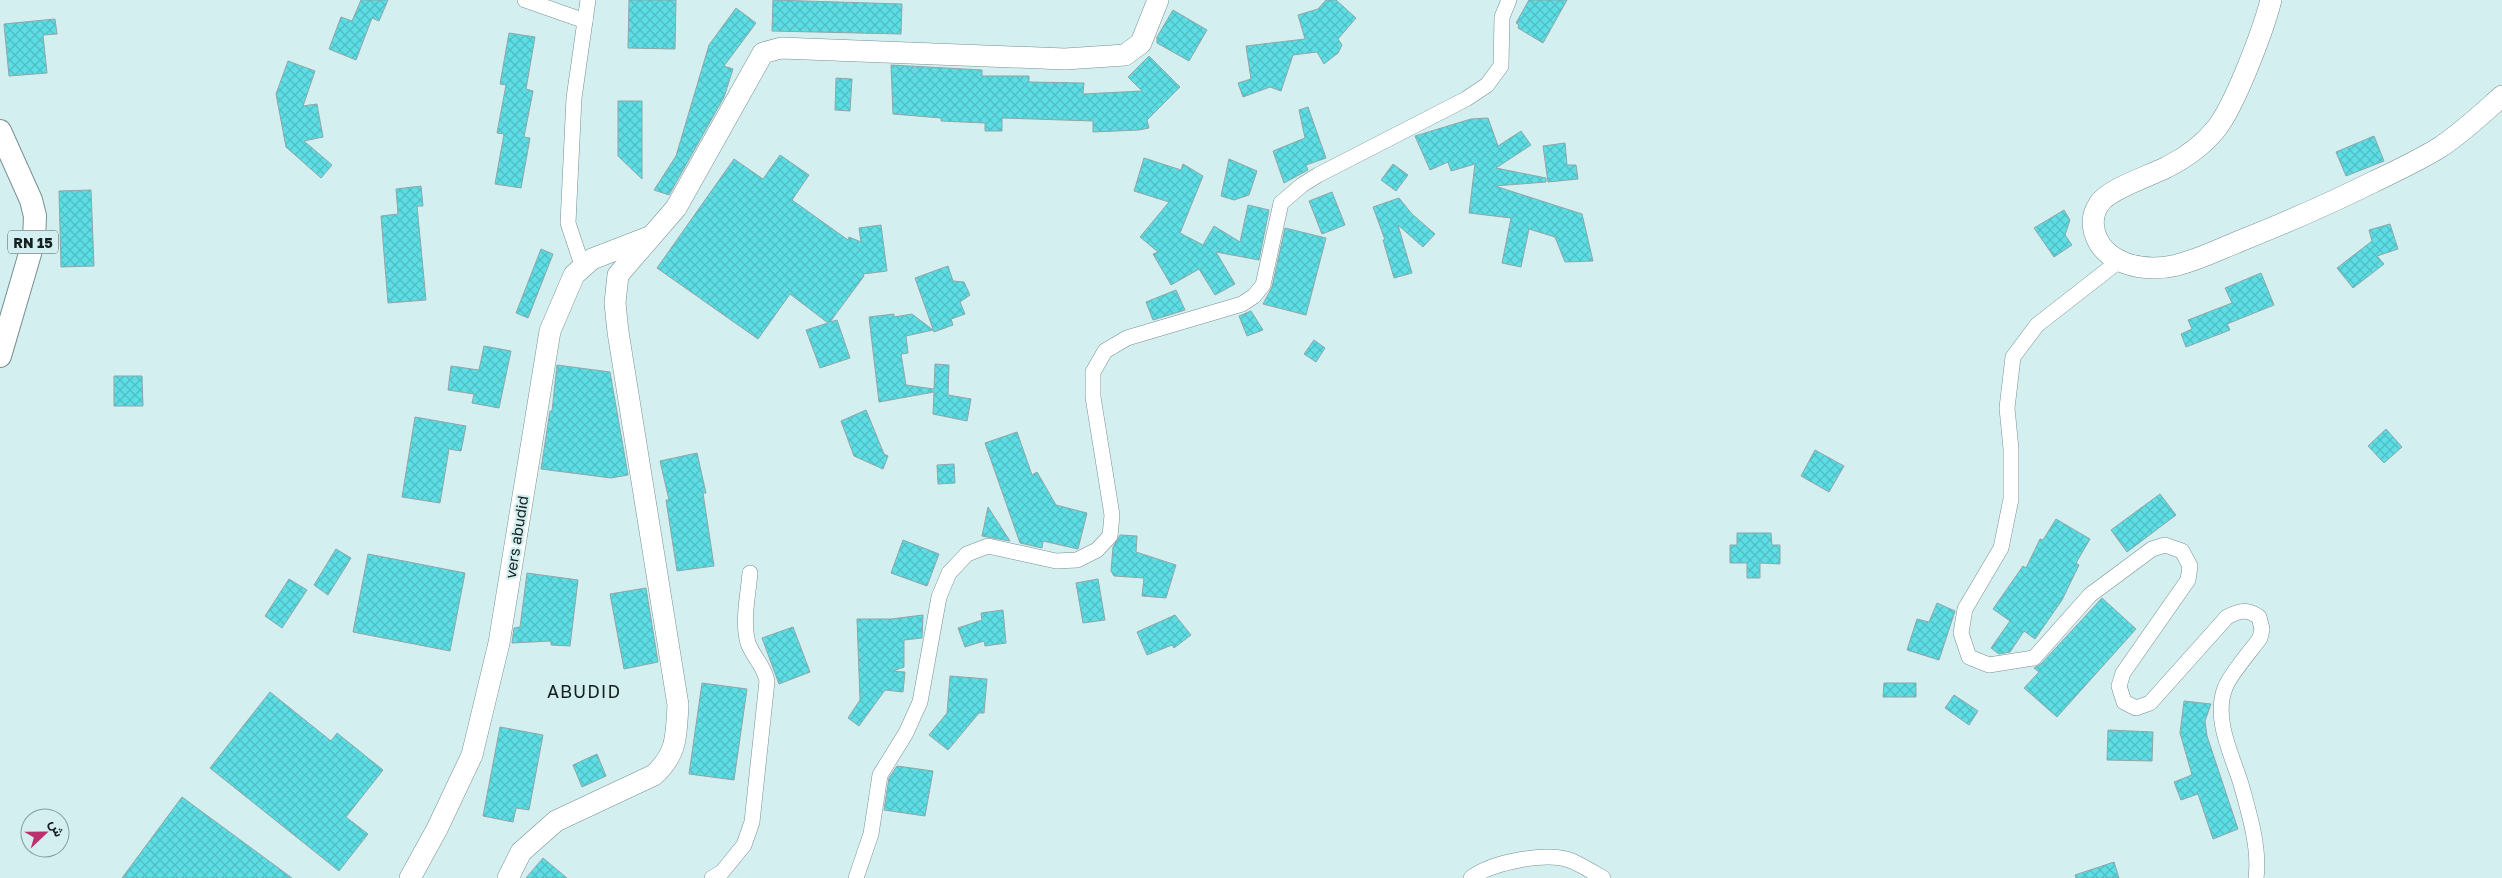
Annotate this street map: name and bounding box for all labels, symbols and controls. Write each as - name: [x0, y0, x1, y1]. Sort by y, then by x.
- road number: RN 15: [8, 230, 58, 253]
- street label: vers abudid: [501, 494, 531, 580]
- district label: ABUDID: [547, 680, 621, 702]
- north arrow: [20, 808, 70, 858]
- text: ش: [46, 817, 69, 839]

